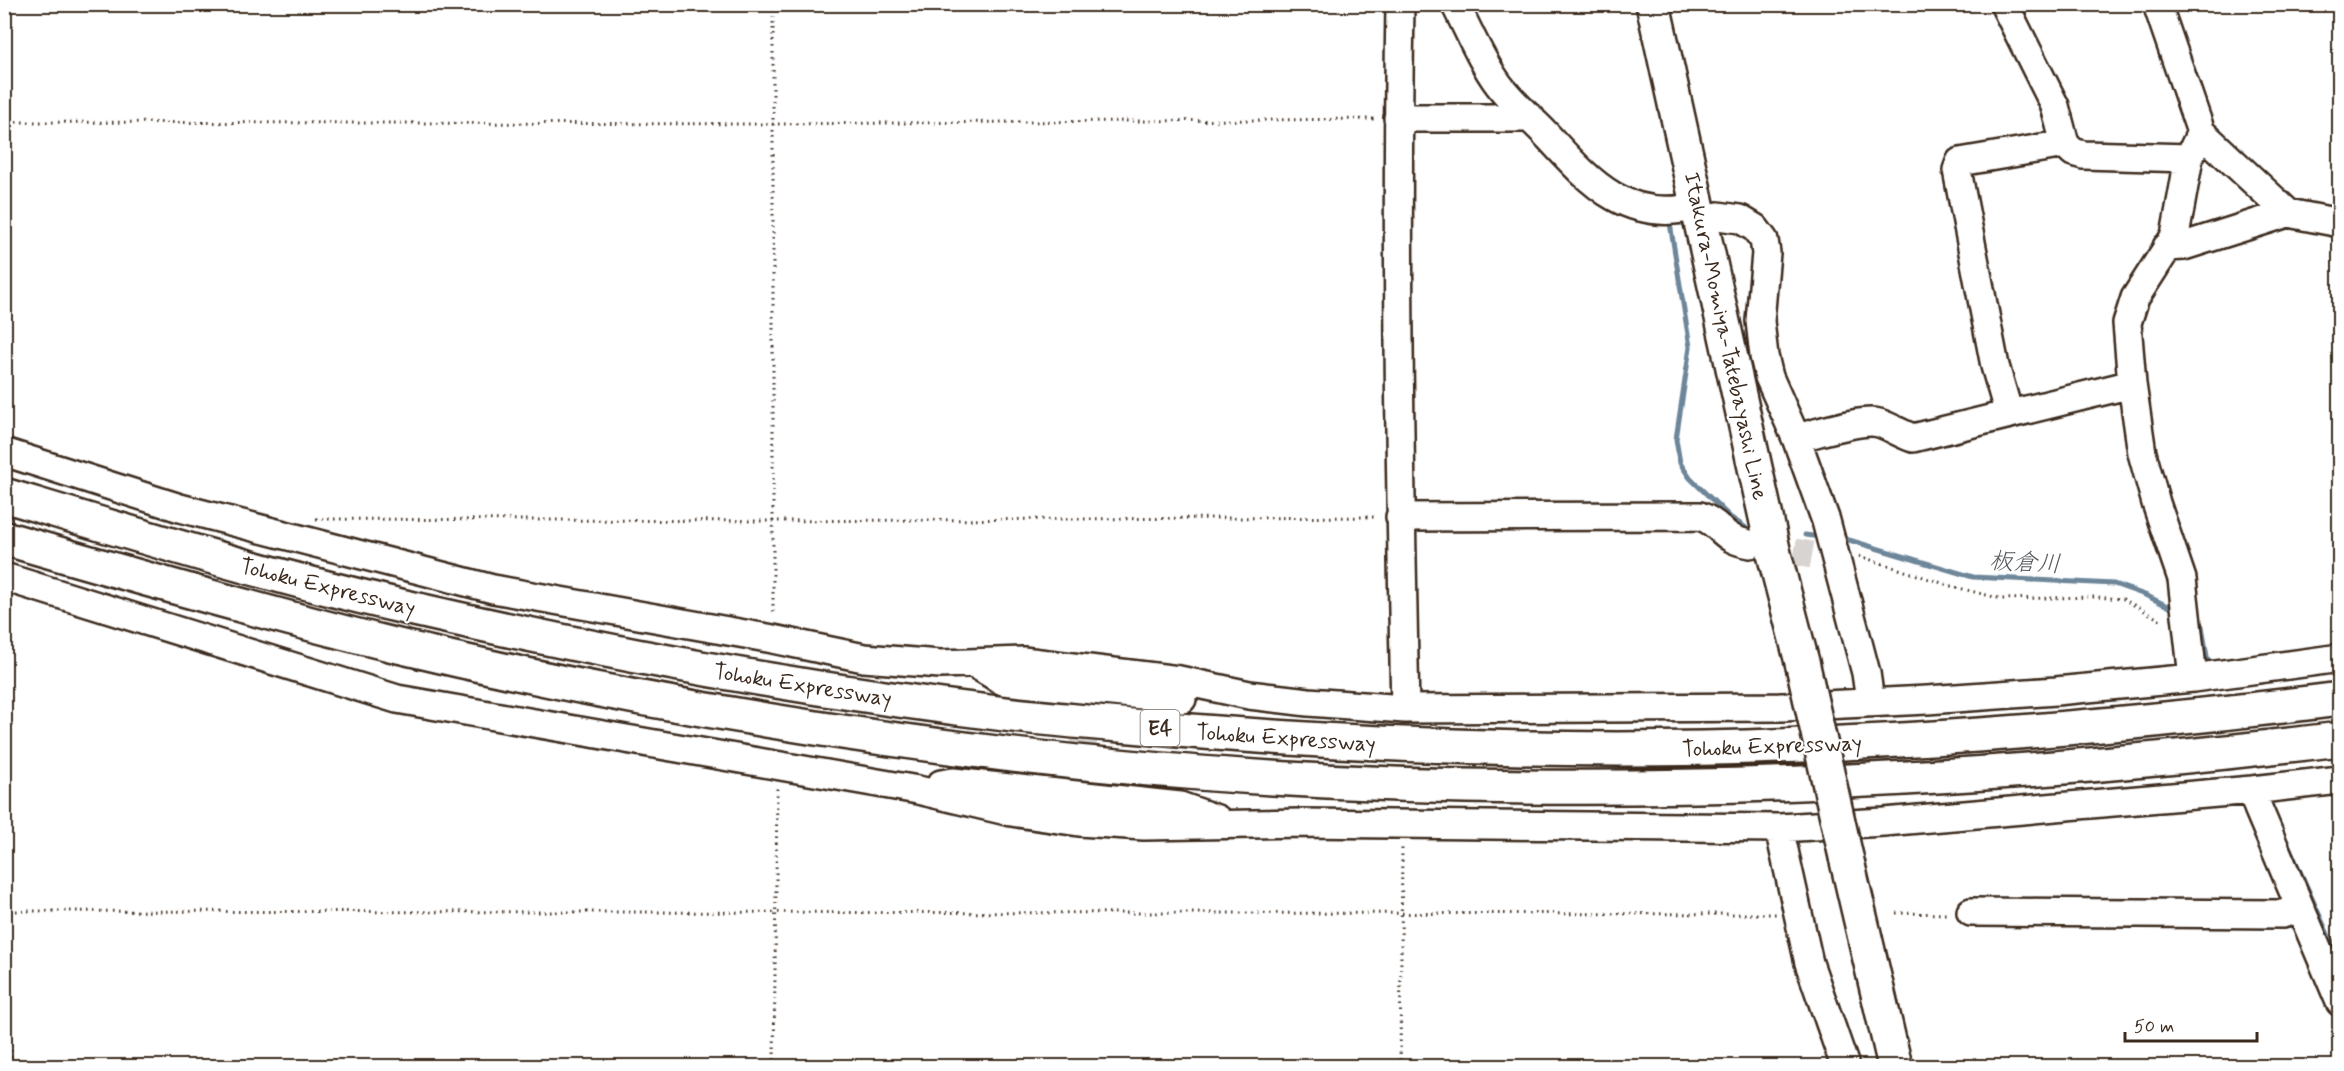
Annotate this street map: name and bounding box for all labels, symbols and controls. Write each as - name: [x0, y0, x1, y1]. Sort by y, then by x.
- street label: Itakura-Momiya-Tatebayashi Line: [1677, 170, 1774, 503]
- water label: 板倉川: [1988, 546, 2062, 581]
- street label: Tohoku Expressway: [237, 553, 418, 623]
- street label: Tohoku Expressway: [712, 658, 894, 714]
- road number: E4: [1140, 710, 1180, 746]
- street label: Tohoku Expressway: [1195, 719, 1377, 759]
- street label: Tohoku Expressway: [1682, 730, 1862, 764]
- scale bar: [2125, 1005, 2257, 1043]
- text: 50 m: [2134, 1015, 2174, 1039]

